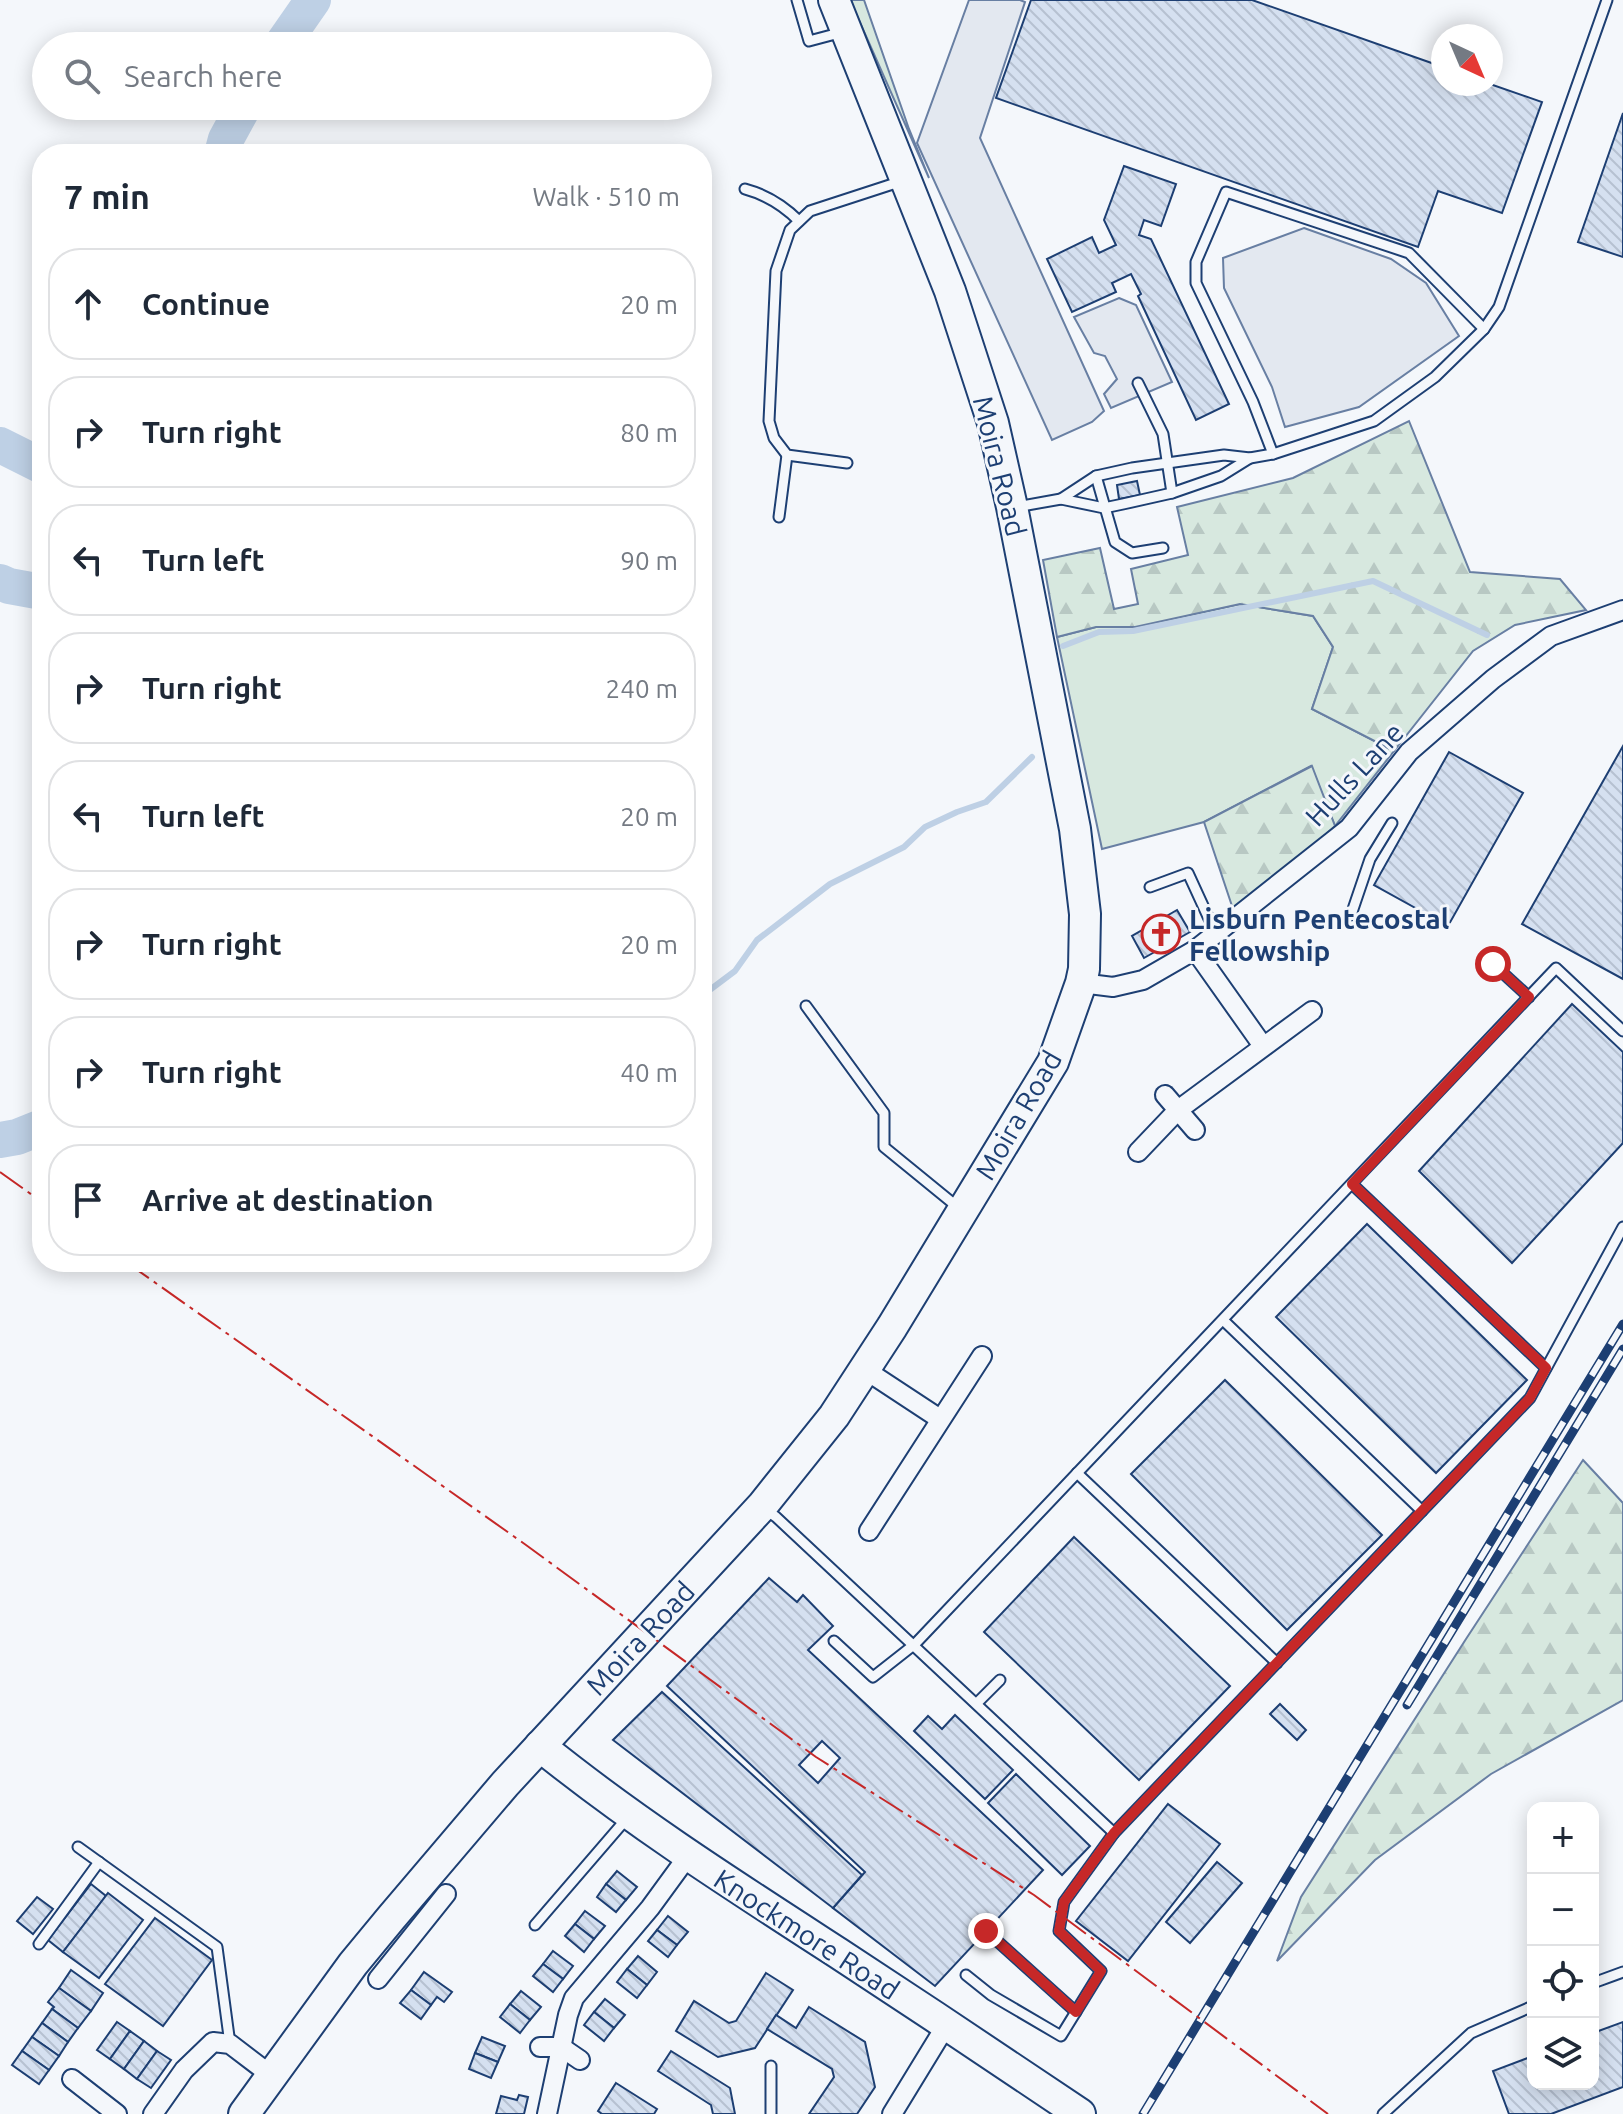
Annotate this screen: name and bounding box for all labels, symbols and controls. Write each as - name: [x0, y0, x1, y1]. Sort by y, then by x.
- north arrow: [1431, 24, 1503, 96]
- search box: [32, 32, 712, 120]
- icon: search: [60, 54, 104, 98]
- text: Search here: [124, 59, 283, 93]
- text: 7 min: [64, 177, 150, 215]
- text: Walk · 510 m: [532, 182, 680, 211]
- icon: ahead: [66, 282, 110, 326]
- text: Continue: [142, 287, 270, 321]
- text: 20 m: [620, 290, 678, 319]
- street label: Moira Road: [968, 393, 1032, 539]
- icon: right: [66, 410, 110, 454]
- text: Turn right: [142, 415, 282, 449]
- text: 80 m: [620, 418, 678, 447]
- icon: left: [66, 538, 110, 582]
- text: Turn left: [142, 543, 264, 577]
- text: 90 m: [620, 546, 678, 575]
- icon: right: [66, 666, 110, 710]
- text: Turn right: [142, 671, 282, 705]
- text: 240 m: [606, 674, 678, 703]
- street label: Hulls Lane: [1299, 716, 1409, 832]
- icon: left: [66, 794, 110, 838]
- text: Turn left: [142, 799, 264, 833]
- text: 20 m: [620, 802, 678, 831]
- place label: Lisburn Pentecostal Fellowship: [1189, 903, 1449, 966]
- church icon: Lisburn Pentecostal Fellowship: [1140, 913, 1182, 955]
- icon: right: [66, 922, 110, 966]
- text: Turn right: [142, 927, 282, 961]
- text: 20 m: [620, 930, 678, 959]
- route start: [1475, 946, 1511, 982]
- street label: Moira Road: [969, 1045, 1067, 1185]
- icon: right: [66, 1050, 110, 1094]
- text: Turn right: [142, 1055, 282, 1089]
- text: 40 m: [620, 1058, 678, 1087]
- icon: arrive: [66, 1178, 110, 1222]
- text: Arrive at destination: [142, 1183, 434, 1217]
- street label: Moira Road: [580, 1575, 700, 1701]
- map controls: [1527, 1802, 1599, 2090]
- button: +: [1527, 1802, 1599, 1874]
- street label: Knockmore Road: [709, 1863, 905, 2005]
- button: −: [1527, 1874, 1599, 1946]
- route end: [968, 1913, 1004, 1949]
- button: locate: [1527, 1946, 1599, 2018]
- button: layers: [1527, 2018, 1599, 2090]

